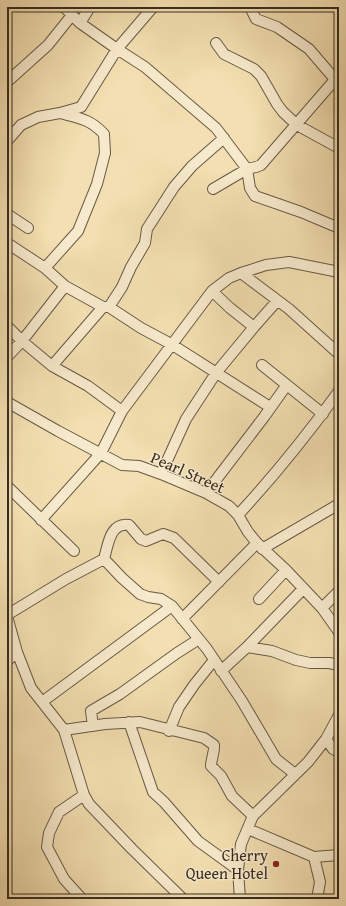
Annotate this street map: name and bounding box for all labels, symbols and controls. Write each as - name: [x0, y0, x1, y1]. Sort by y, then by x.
- street label: Pearl Street: [147, 445, 229, 499]
- place label: Cherry Queen Hotel: [186, 843, 269, 885]
- marker: Cherry Queen Hotel: [271, 859, 281, 869]

